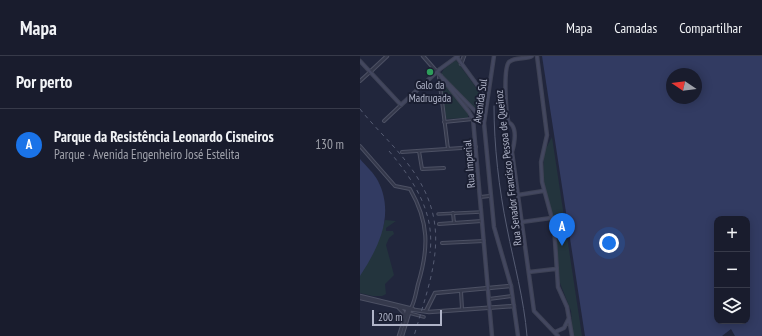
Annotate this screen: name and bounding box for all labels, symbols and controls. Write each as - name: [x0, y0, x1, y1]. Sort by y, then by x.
- text: Mapa: [20, 16, 57, 40]
- text: Mapa: [566, 19, 592, 37]
- text: Camadas: [614, 19, 657, 37]
- text: Compartilhar: [679, 19, 742, 37]
- marker: Galo da Madrugada: [425, 67, 435, 77]
- north arrow: [666, 68, 702, 104]
- text: Por perto: [16, 71, 72, 93]
- place label: Galo da Madrugada: [409, 78, 451, 105]
- street label: Avenida Sul: [470, 78, 490, 124]
- street label: Rua Senador Francisco Pessoa de Queiroz: [491, 89, 525, 247]
- text: Parque da Resistência Leonardo Cisneiros: [54, 127, 274, 146]
- text: A: [26, 136, 32, 153]
- text: 130 m: [315, 136, 344, 153]
- street label: Rua Imperial: [460, 139, 478, 189]
- text: Parque · Avenida Engenheiro José Estelita: [54, 146, 240, 163]
- pin: A: [549, 213, 575, 246]
- map controls: [714, 216, 750, 324]
- button: +: [714, 216, 750, 252]
- your location: [599, 233, 619, 253]
- button: −: [714, 252, 750, 288]
- button: layers: [714, 288, 750, 324]
- scale bar: [372, 308, 442, 327]
- text: 200 m: [378, 310, 402, 324]

